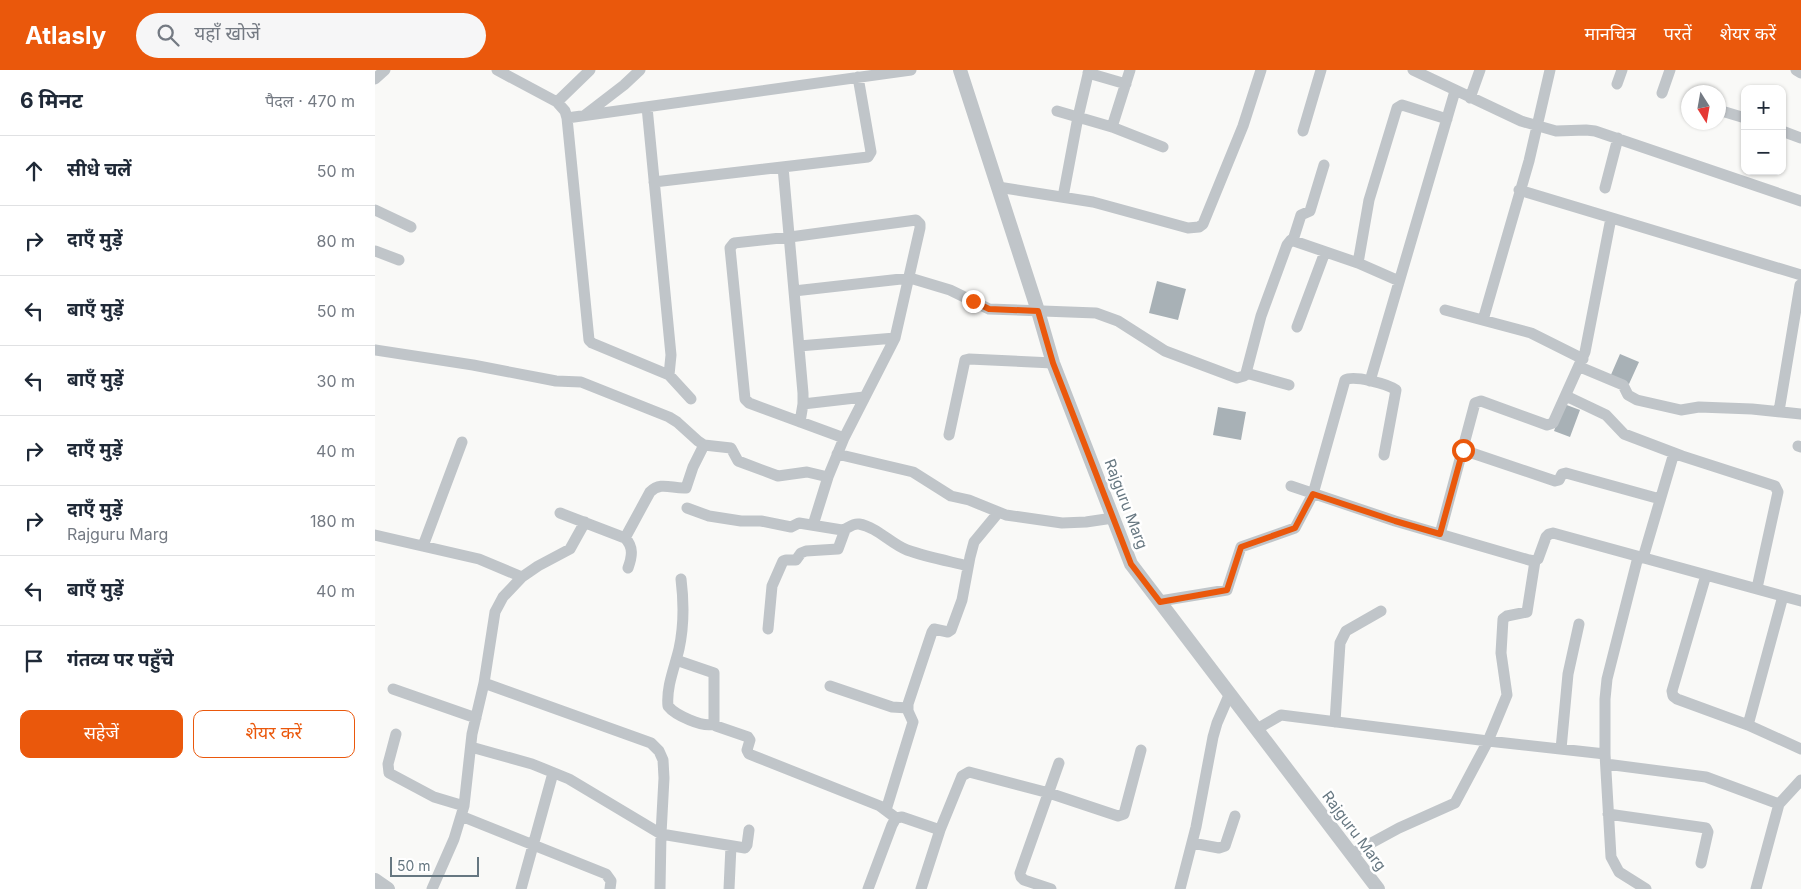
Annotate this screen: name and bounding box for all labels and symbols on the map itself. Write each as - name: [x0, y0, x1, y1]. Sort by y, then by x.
- north arrow: [1681, 85, 1726, 130]
- route end: [962, 290, 985, 313]
- route start: [1452, 439, 1475, 462]
- street label: Rajguru Marg: [1101, 456, 1152, 552]
- street label: Rajguru Marg: [1318, 787, 1391, 874]
- scale bar: [390, 854, 479, 877]

